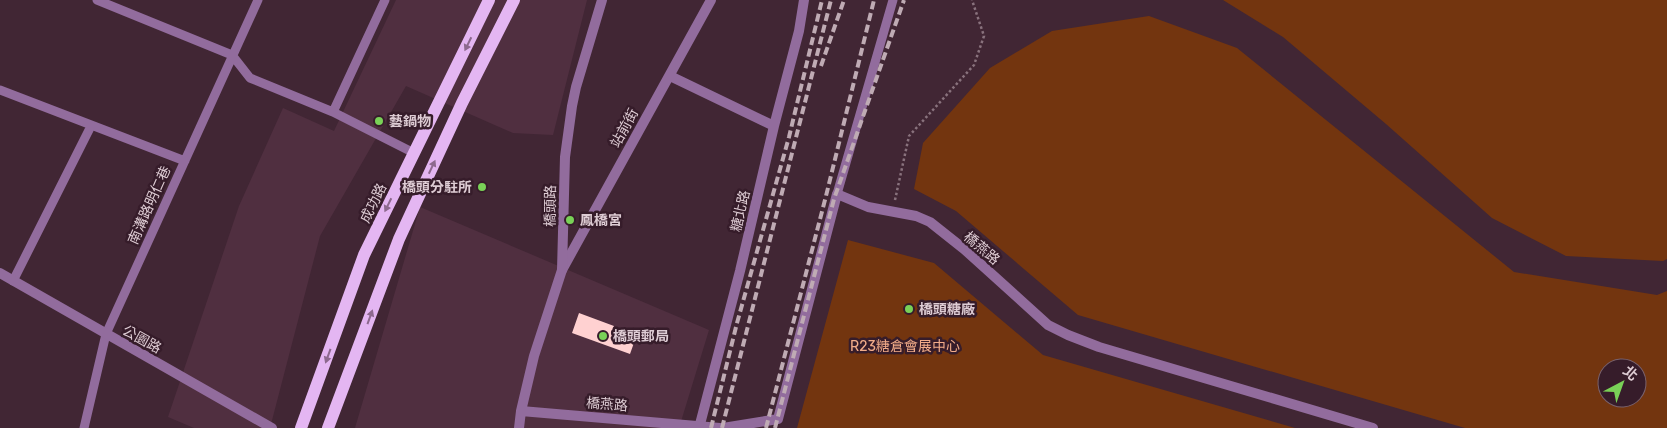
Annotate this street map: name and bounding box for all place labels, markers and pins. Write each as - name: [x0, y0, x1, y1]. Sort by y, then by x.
- place label: 藝鍋物: [389, 113, 431, 130]
- marker: 藝鍋物: [373, 115, 385, 127]
- place label: 橋頭分駐所: [402, 179, 472, 196]
- marker: 橋頭分駐所: [476, 181, 488, 193]
- place label: 鳳橋宮: [580, 212, 622, 229]
- marker: 鳳橋宮: [564, 214, 576, 226]
- place label: 橋頭糖廠: [919, 301, 975, 318]
- marker: 橋頭糖廠: [903, 303, 915, 315]
- place label: 橋頭郵局: [613, 328, 669, 345]
- marker: 橋頭郵局: [597, 330, 609, 342]

